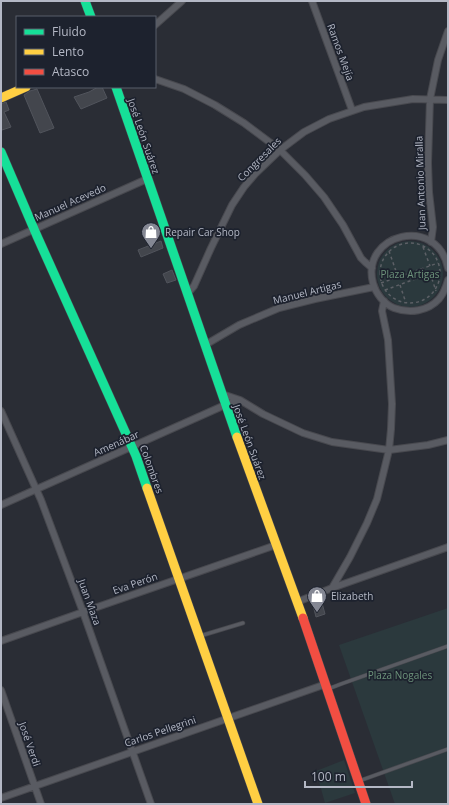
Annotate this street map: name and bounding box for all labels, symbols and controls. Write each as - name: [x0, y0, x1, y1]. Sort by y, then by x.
- legend: [16, 16, 156, 88]
- street label: Ramos Mejía: [324, 22, 358, 82]
- text: Fluido: [52, 23, 86, 40]
- text: Lento: [52, 43, 84, 60]
- text: Atasco: [52, 63, 89, 80]
- street label: José León Suárez: [124, 96, 164, 176]
- street label: Congresales: [234, 134, 284, 184]
- street label: Juan Antonio Miralla: [411, 136, 429, 231]
- street label: Manuel Acevedo: [32, 180, 108, 224]
- shop icon: Repair Car Shop: [140, 221, 162, 249]
- place label: Repair Car Shop: [165, 225, 240, 239]
- park label: Plaza Artigas: [380, 267, 440, 281]
- street label: Manuel Artigas: [271, 277, 343, 307]
- street label: José León Suárez: [230, 402, 270, 482]
- street label: Amenábar: [91, 427, 141, 459]
- street label: Colombres: [137, 443, 167, 495]
- street label: Eva Perón: [111, 569, 159, 597]
- street label: Juan Maza: [75, 576, 105, 627]
- shop icon: Elizabeth: [306, 585, 328, 613]
- place label: Elizabeth: [331, 589, 373, 603]
- park label: Plaza Nogales: [368, 668, 432, 682]
- street label: Carlos Pellegrini: [122, 712, 198, 750]
- street label: José Verdi: [16, 719, 44, 768]
- scale bar: [305, 763, 412, 789]
- text: 100 m: [311, 768, 346, 785]

